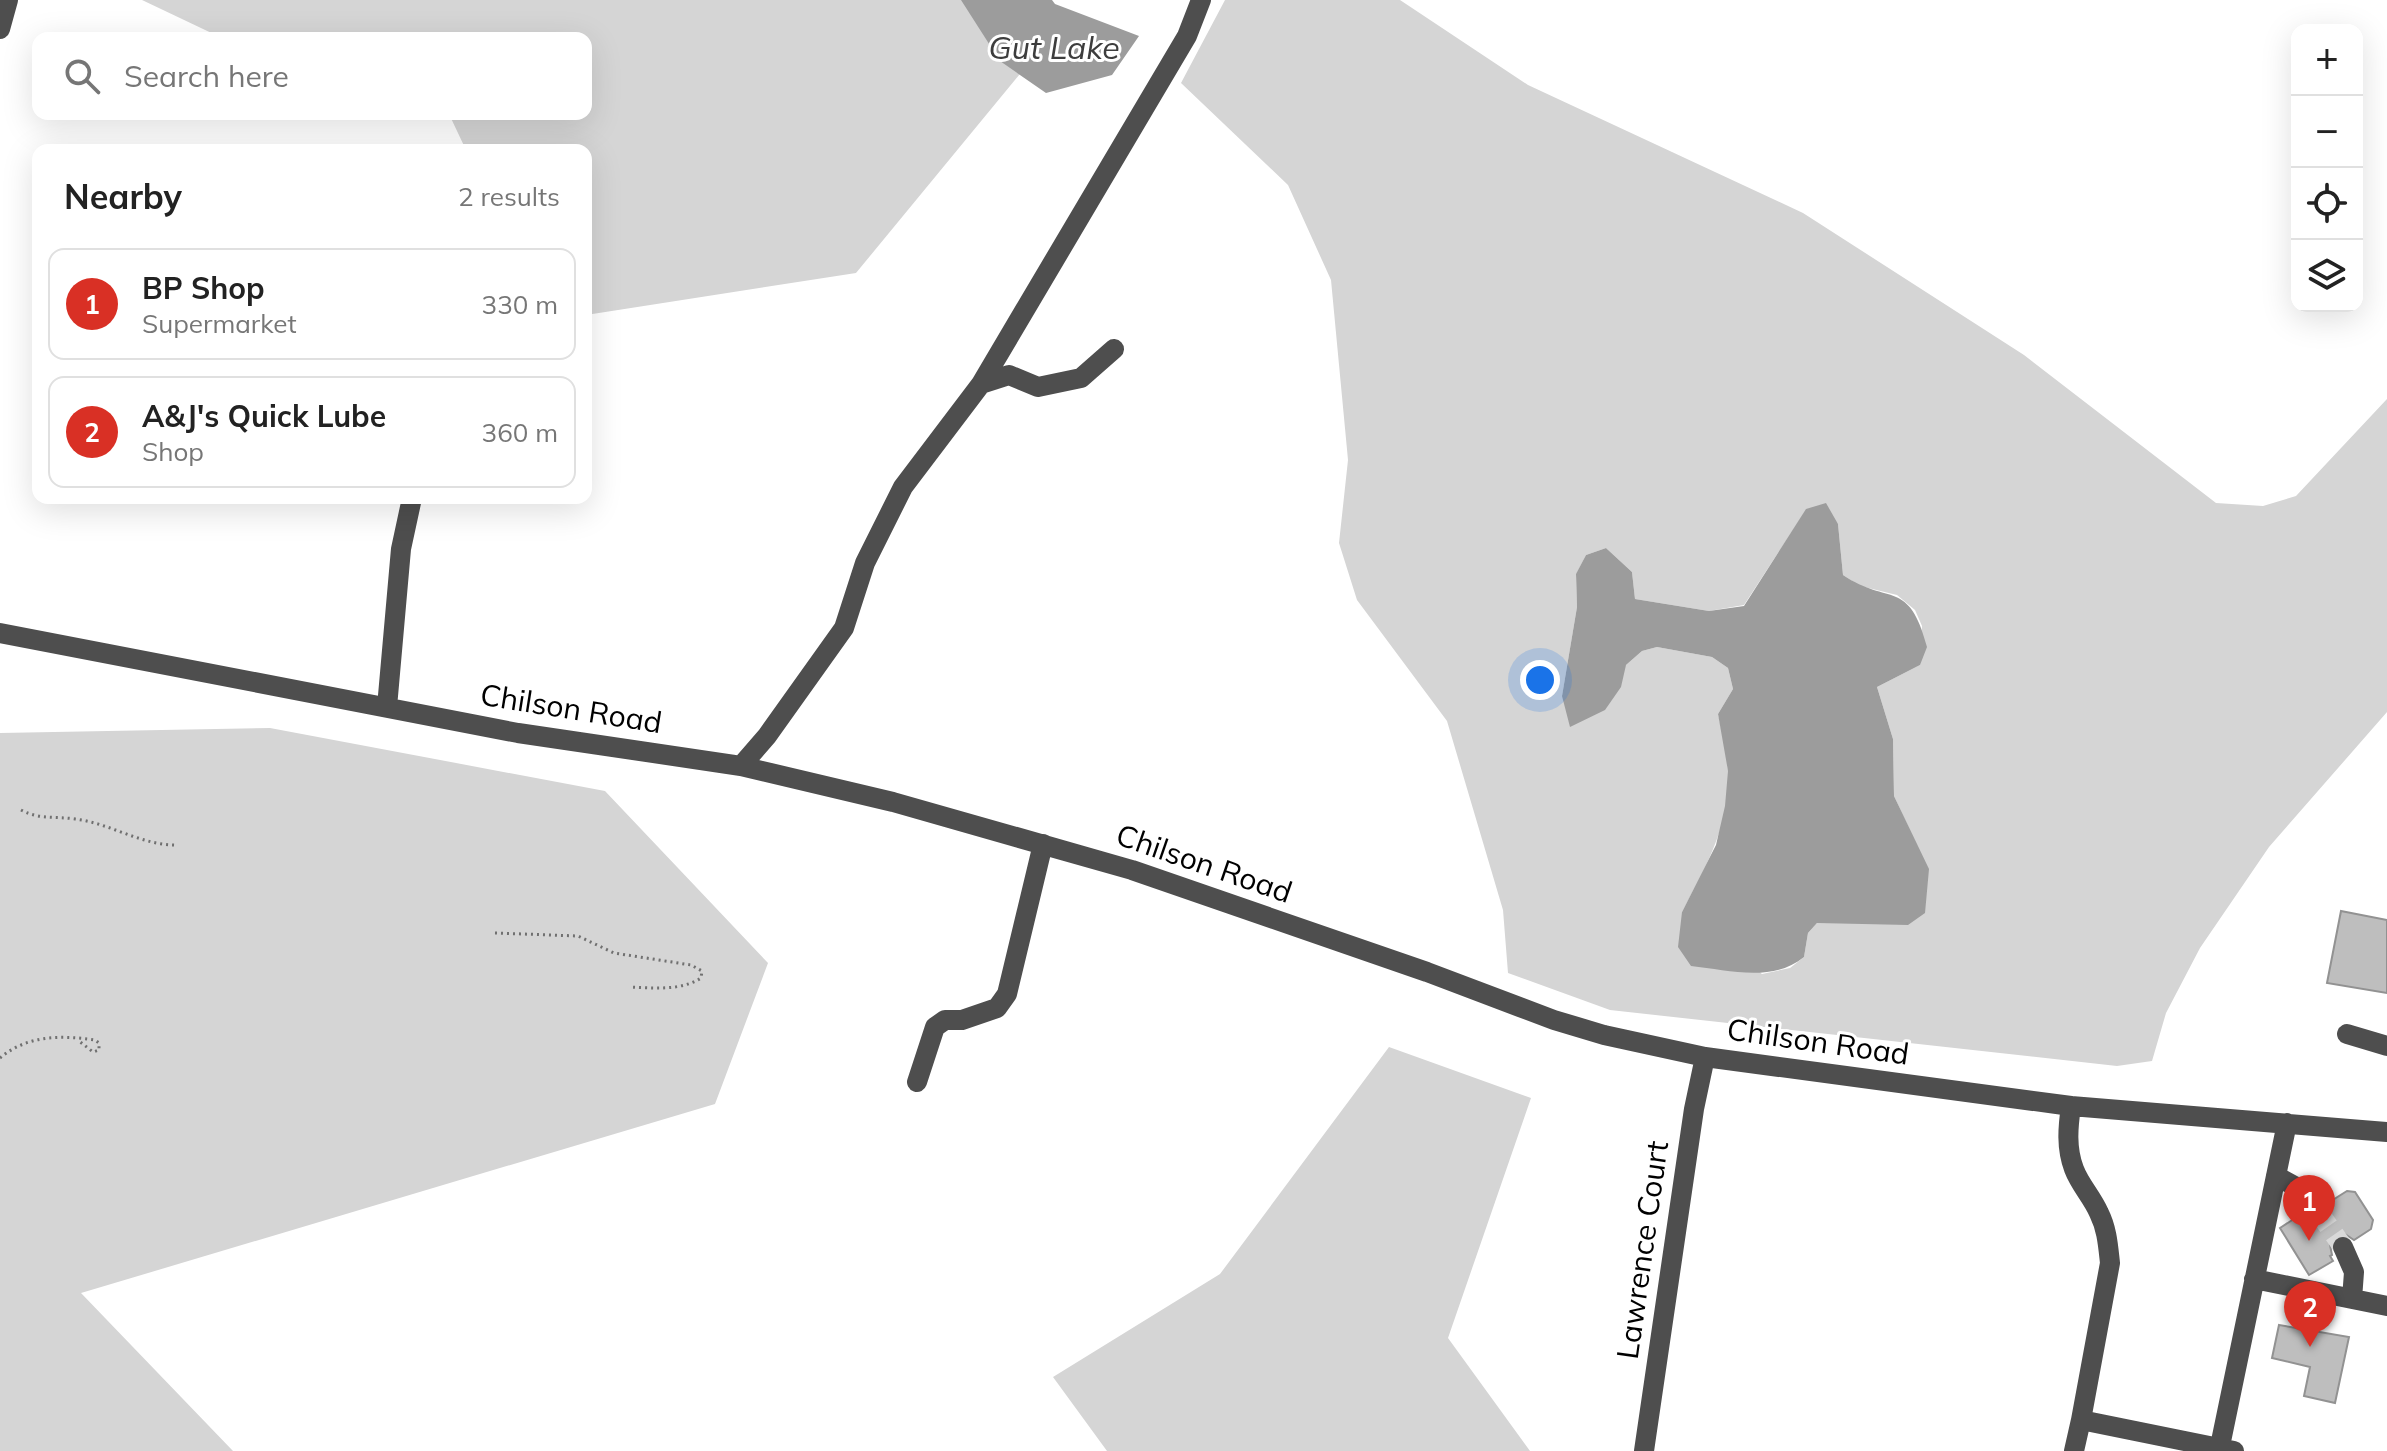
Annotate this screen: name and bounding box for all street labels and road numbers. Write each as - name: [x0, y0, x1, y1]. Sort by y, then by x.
- street label: Chilson Road: [478, 675, 665, 741]
- street label: Chilson Road: [1111, 815, 1297, 911]
- street label: Chilson Road: [1725, 1009, 1912, 1073]
- street label: Lawrence Court: [1608, 1138, 1676, 1361]

